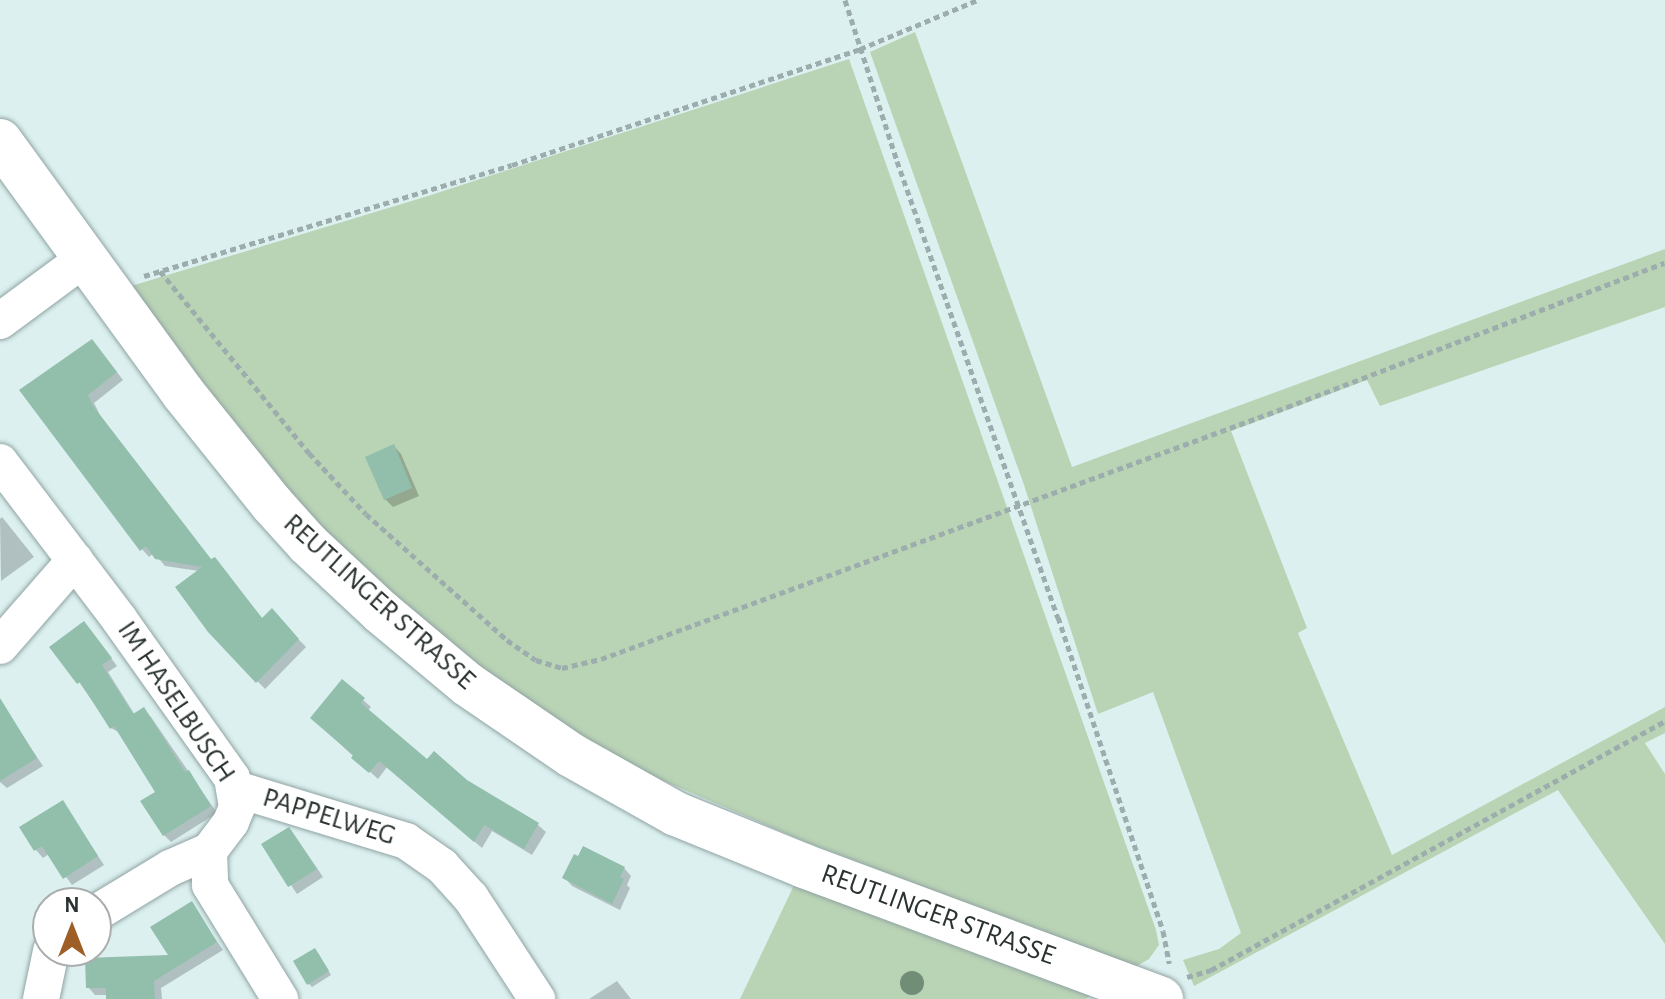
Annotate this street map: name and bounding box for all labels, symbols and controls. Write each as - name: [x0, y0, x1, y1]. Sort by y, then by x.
- street label: REUTLINGER STRASSE: [276, 507, 482, 697]
- street label: IM HASELBUSCH: [110, 615, 242, 789]
- street label: PAPPELWEG: [259, 781, 399, 853]
- street label: REUTLINGER STRASSE: [816, 857, 1060, 973]
- north arrow: [32, 887, 112, 967]
- text: N: [64, 894, 80, 916]

